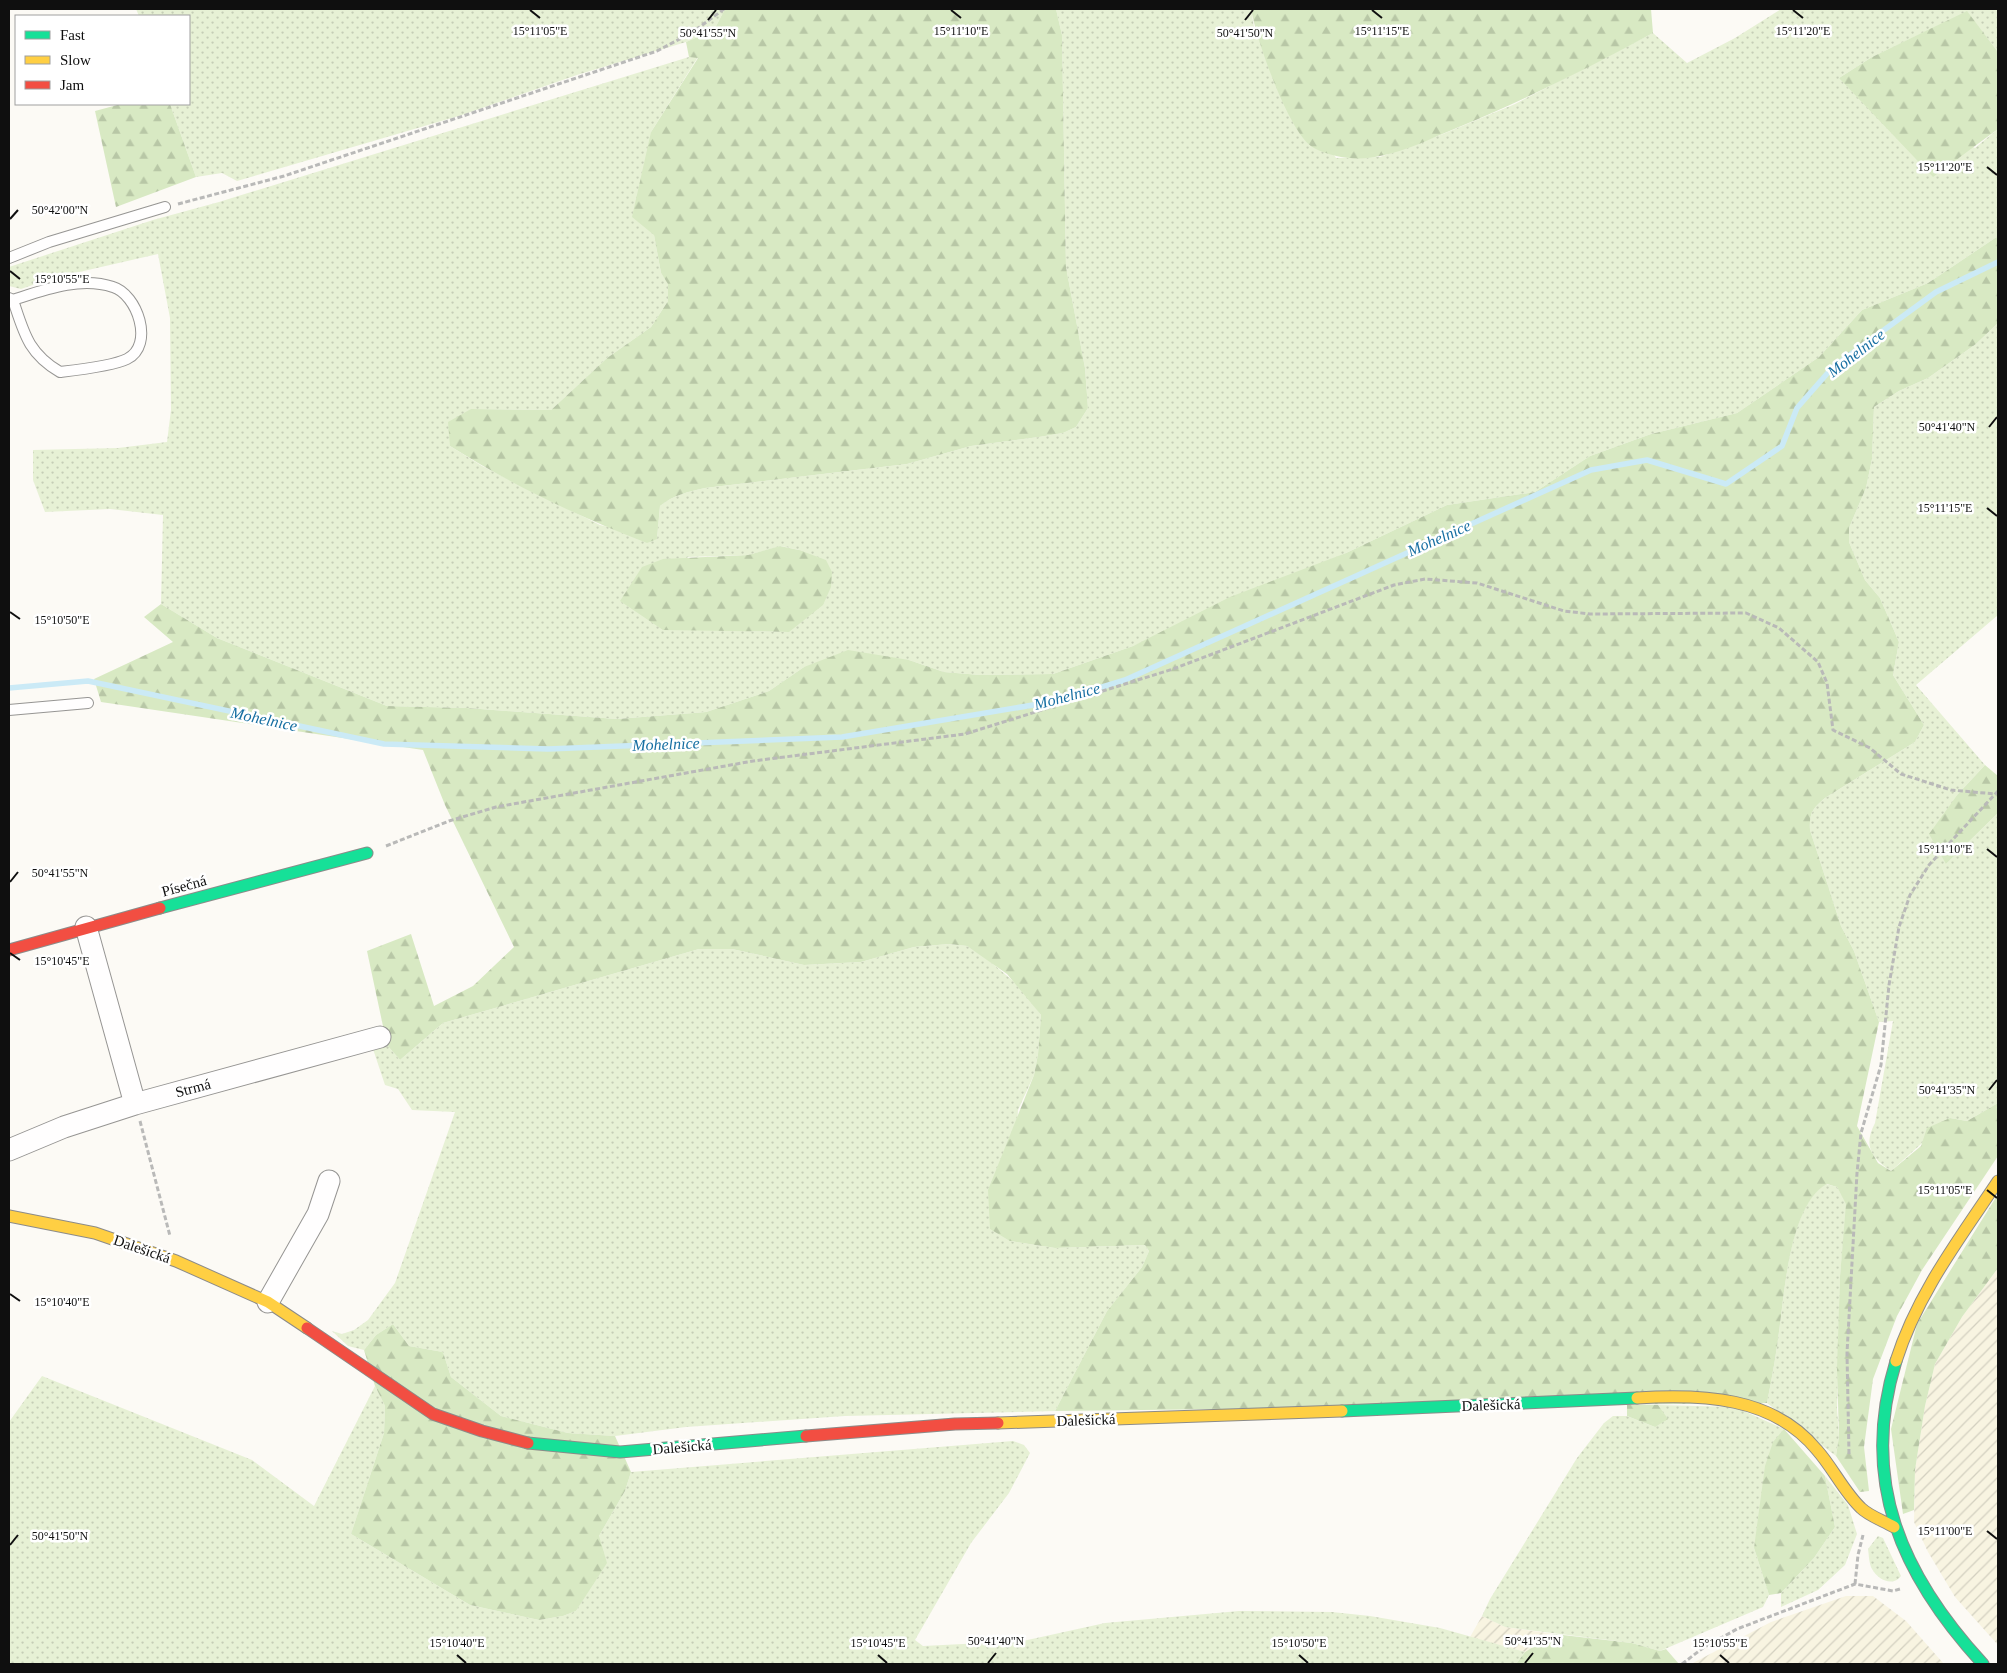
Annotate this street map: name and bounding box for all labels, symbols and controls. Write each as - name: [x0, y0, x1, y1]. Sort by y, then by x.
- legend: [15, 15, 190, 105]
- text: 15°11'05"E: [513, 24, 567, 38]
- text: 15°11'10"E: [934, 24, 988, 38]
- text: 15°11'15"E: [1355, 24, 1409, 38]
- text: 15°11'20"E: [1776, 24, 1830, 38]
- text: 50°41'55"N: [680, 26, 737, 40]
- text: 50°41'50"N: [1217, 26, 1274, 40]
- text: Fast: [60, 27, 86, 43]
- text: Slow: [60, 52, 91, 68]
- text: Jam: [60, 77, 84, 93]
- text: 15°11'20"E: [1918, 160, 1972, 174]
- text: 50°42'00"N: [32, 203, 89, 217]
- text: 15°10'55"E: [34, 272, 90, 286]
- water label: Mohelnice: [1823, 326, 1888, 381]
- text: 50°41'40"N: [1919, 420, 1976, 434]
- text: 15°11'15"E: [1918, 501, 1972, 515]
- water label: Mohelnice: [1404, 517, 1473, 560]
- text: 15°10'50"E: [34, 613, 90, 627]
- water label: Mohelnice: [1031, 679, 1102, 713]
- water label: Mohelnice: [228, 703, 299, 734]
- water label: Mohelnice: [631, 734, 700, 754]
- text: 15°11'10"E: [1918, 842, 1972, 856]
- text: 50°41'55"N: [32, 866, 89, 880]
- street label: Písečná: [160, 872, 209, 900]
- text: 15°10'45"E: [34, 954, 90, 968]
- street label: Strmá: [174, 1076, 213, 1100]
- text: 50°41'35"N: [1919, 1083, 1976, 1097]
- text: 15°11'05"E: [1918, 1183, 1972, 1197]
- street label: Dalešická: [111, 1232, 173, 1266]
- text: 15°10'40"E: [34, 1295, 90, 1309]
- street label: Dalešická: [1461, 1396, 1521, 1414]
- street label: Dalešická: [1056, 1411, 1116, 1429]
- street label: Dalešická: [652, 1436, 712, 1458]
- text: 15°11'00"E: [1918, 1524, 1972, 1538]
- text: 50°41'50"N: [32, 1529, 89, 1543]
- text: 50°41'40"N: [968, 1634, 1025, 1648]
- text: 50°41'35"N: [1505, 1634, 1562, 1648]
- text: 15°10'40"E: [429, 1636, 485, 1650]
- text: 15°10'45"E: [850, 1636, 906, 1650]
- text: 15°10'50"E: [1271, 1636, 1327, 1650]
- text: 15°10'55"E: [1692, 1636, 1748, 1650]

